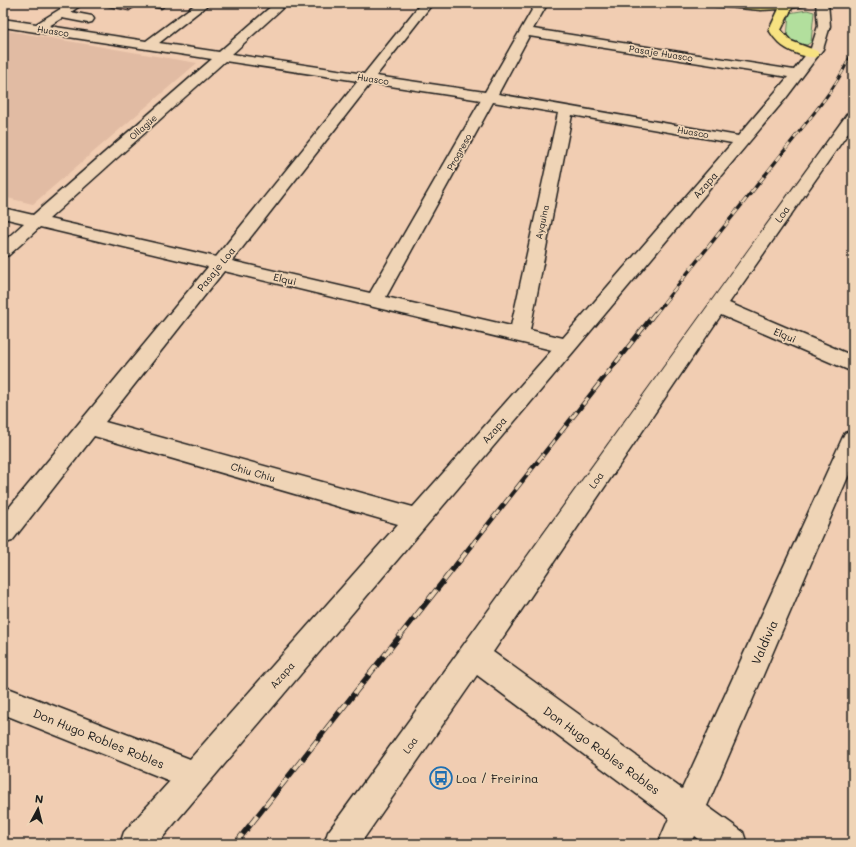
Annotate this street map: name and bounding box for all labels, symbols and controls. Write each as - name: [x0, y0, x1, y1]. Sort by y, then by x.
- street label: Huasco: [36, 23, 70, 39]
- street label: Pasaje Huasco: [628, 43, 694, 64]
- street label: Huasco: [356, 71, 390, 87]
- street label: Ollagüe: [127, 112, 159, 142]
- street label: Huasco: [676, 124, 710, 140]
- street label: Progreso: [444, 131, 474, 172]
- street label: Azapa: [690, 169, 720, 201]
- street label: Ayquina: [533, 203, 551, 240]
- street label: Loa: [771, 203, 793, 225]
- street label: Pasaje Loa: [194, 244, 238, 294]
- street label: Elqui: [272, 270, 298, 288]
- street label: Elqui: [772, 324, 798, 346]
- street label: Azapa: [479, 414, 509, 446]
- street label: Chiu Chiu: [229, 459, 277, 485]
- street label: Loa: [585, 469, 607, 491]
- street label: Valdivia: [747, 617, 781, 667]
- street label: Azapa: [267, 659, 297, 691]
- street label: Don Hugo Robles Robles: [541, 702, 664, 798]
- street label: Don Hugo Robles Robles: [31, 704, 167, 772]
- street label: Loa: [399, 734, 421, 756]
- bus stop icon: Loa / Freirina: [428, 765, 454, 791]
- place label: Loa / Freirina: [456, 770, 539, 786]
- north arrow: [18, 789, 58, 829]
- text: N: [34, 791, 44, 807]

